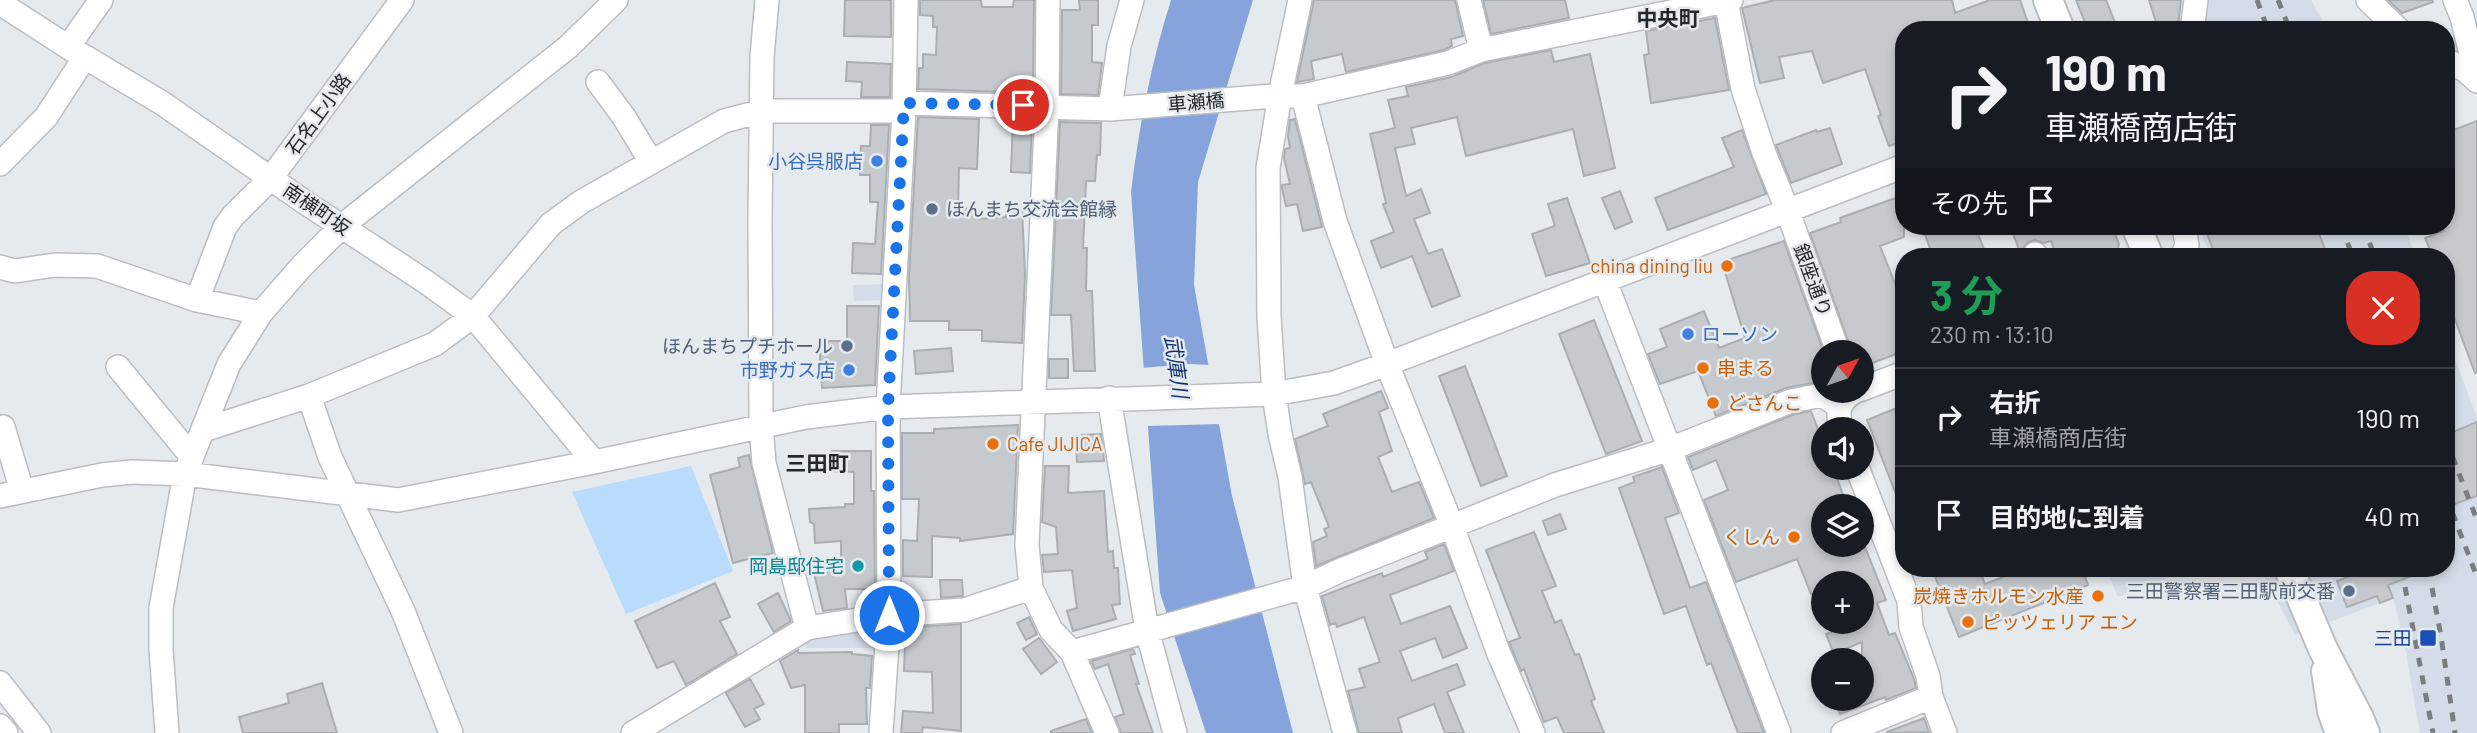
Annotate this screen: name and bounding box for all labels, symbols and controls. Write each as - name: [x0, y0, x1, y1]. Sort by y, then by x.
- district label: 中央町: [1637, 5, 1700, 30]
- text: 190 m: [2045, 42, 2167, 101]
- icon: right: [1930, 49, 2021, 140]
- street label: 石名上小路: [280, 69, 355, 159]
- pin: [993, 75, 1053, 135]
- icon: arrive: [1004, 86, 1042, 124]
- street label: 車瀬橋: [1167, 88, 1225, 115]
- text: 車瀬橋商店街: [2045, 107, 2237, 145]
- place label: 小谷呉服店: [768, 149, 863, 172]
- marker: 小谷呉服店: [869, 153, 885, 169]
- street label: 南横町坂: [279, 178, 355, 239]
- icon: arrive: [2022, 182, 2060, 220]
- text: その先: [1930, 187, 2008, 218]
- place label: ほんまち交流会館縁: [946, 197, 1117, 220]
- marker: ほんまち交流会館縁: [924, 201, 940, 217]
- street label: 銀座通り: [1790, 240, 1837, 319]
- place label: china dining liu: [1590, 254, 1713, 277]
- marker: china dining liu: [1719, 258, 1735, 274]
- text: 3 分: [1930, 269, 2003, 319]
- button: close: [2346, 271, 2420, 345]
- text: 230 m · 13:10: [1930, 320, 2053, 348]
- place label: ローソン: [1702, 322, 1778, 345]
- marker: ローソン: [1680, 326, 1696, 342]
- place label: ほんまちプチホール: [662, 334, 833, 357]
- water label: 武庫川: [1161, 334, 1195, 402]
- marker: ほんまちプチホール: [839, 338, 855, 354]
- north arrow: [1811, 340, 1874, 402]
- map controls: [1811, 340, 1874, 711]
- place label: 串まる: [1717, 356, 1774, 379]
- place label: 市野ガス店: [740, 358, 835, 381]
- marker: 串まる: [1695, 360, 1711, 376]
- marker: 市野ガス店: [841, 362, 857, 378]
- text: 右折: [1989, 386, 2041, 417]
- place label: どさんこ: [1727, 391, 1802, 414]
- marker: どさんこ: [1705, 395, 1721, 411]
- icon: right: [1930, 398, 1968, 436]
- text: 190 m: [2356, 402, 2420, 433]
- button: sound: [1811, 417, 1874, 480]
- text: 車瀬橋商店街: [1989, 423, 2127, 451]
- place label: Cafe JIJICA: [1007, 432, 1103, 455]
- marker: Cafe JIJICA: [985, 436, 1001, 452]
- district label: 三田町: [786, 450, 849, 475]
- button: layers: [1811, 494, 1874, 557]
- icon: arrive: [1930, 496, 1968, 534]
- text: 40 m: [2364, 500, 2420, 531]
- text: 目的地に到着: [1989, 501, 2145, 532]
- place label: くしん: [1723, 525, 1780, 548]
- marker: くしん: [1786, 529, 1802, 545]
- place label: 岡島邸住宅: [749, 554, 844, 577]
- marker: 岡島邸住宅: [850, 558, 866, 574]
- button: +: [1811, 571, 1874, 634]
- position arrow: [852, 578, 926, 652]
- place label: 三田警察署三田駅前交番: [2126, 579, 2335, 602]
- marker: 三田警察署三田駅前交番: [2341, 583, 2357, 599]
- place label: 炭焼きホルモン水産: [1913, 584, 2084, 607]
- marker: 炭焼きホルモン水産: [2090, 588, 2106, 604]
- place label: ピッツェリア エン: [1982, 610, 2138, 633]
- marker: ピッツェリア エン: [1960, 614, 1976, 630]
- place label: 三田: [2374, 626, 2412, 649]
- marker: 三田: [2418, 628, 2438, 648]
- button: −: [1811, 648, 1874, 711]

